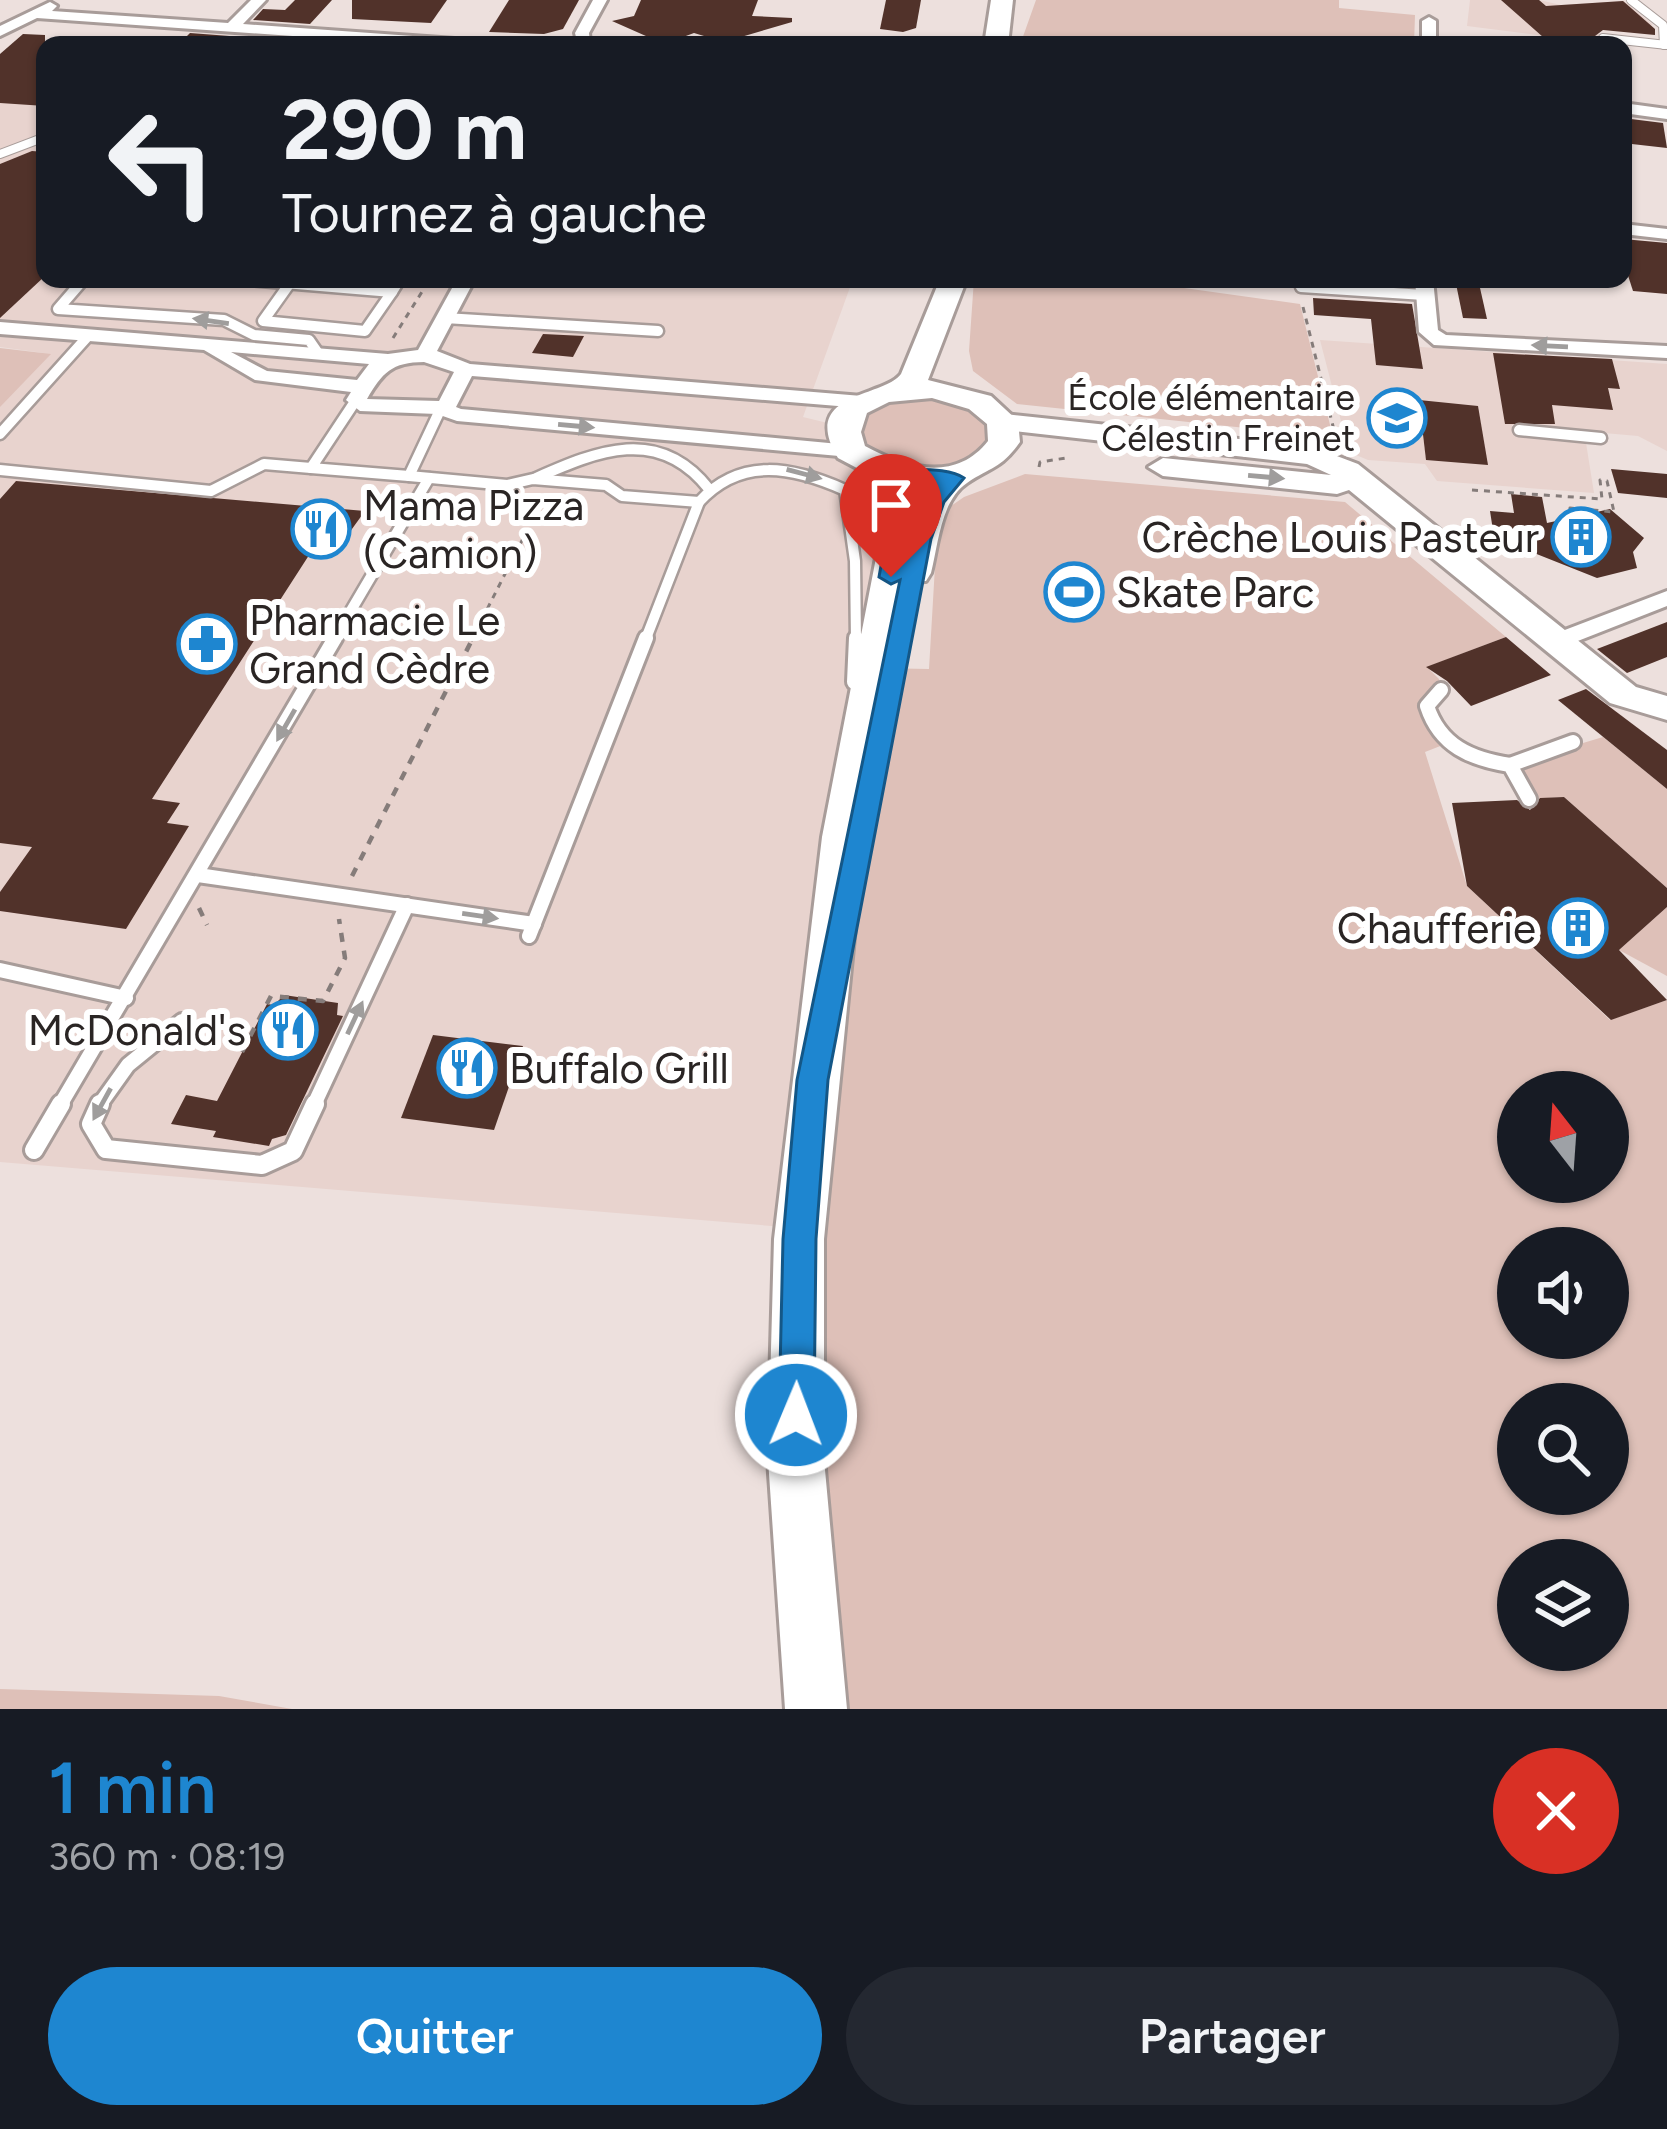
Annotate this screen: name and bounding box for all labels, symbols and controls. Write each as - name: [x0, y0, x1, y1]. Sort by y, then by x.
- text: 290 m: [282, 79, 527, 180]
- icon: left: [84, 84, 240, 240]
- text: Tournez à gauche: [282, 181, 707, 246]
- one-way arrow: [191, 311, 229, 330]
- one-way arrow: [1530, 336, 1568, 355]
- place label: École élémentaire Célestin Freinet: [1067, 376, 1355, 460]
- school or university icon: École élémentaire Célestin Freinet: [1366, 387, 1428, 449]
- one-way arrow: [558, 417, 595, 436]
- pin: [840, 454, 942, 577]
- one-way arrow: [786, 465, 823, 484]
- one-way arrow: [1248, 468, 1285, 487]
- icon: arrive: [858, 472, 924, 538]
- place label: Mama Pizza (Camion): [363, 480, 584, 579]
- restaurant icon: Mama Pizza (Camion): [290, 498, 352, 560]
- building icon: Crèche Louis Pasteur: [1550, 506, 1612, 568]
- place label: Crèche Louis Pasteur: [1142, 512, 1539, 563]
- sports icon: Skate Parc: [1043, 561, 1105, 623]
- place label: Skate Parc: [1116, 567, 1314, 618]
- place label: Pharmacie Le Grand Cèdre: [249, 595, 500, 694]
- pharmacy icon: Pharmacie Le Grand Cèdre: [176, 613, 238, 675]
- one-way arrow: [276, 708, 297, 741]
- building icon: Chaufferie: [1547, 897, 1609, 959]
- place label: Chaufferie: [1337, 903, 1536, 954]
- one-way arrow: [462, 907, 499, 926]
- restaurant icon: McDonald's: [257, 999, 319, 1061]
- one-way arrow: [345, 1000, 365, 1035]
- place label: McDonald's: [28, 1005, 246, 1056]
- restaurant icon: Buffalo Grill: [436, 1037, 498, 1099]
- place label: Buffalo Grill: [509, 1043, 729, 1094]
- north arrow: [1497, 1071, 1629, 1203]
- map controls: [1497, 1071, 1629, 1671]
- one-way arrow: [92, 1087, 113, 1121]
- button: sound: [1497, 1227, 1629, 1359]
- position arrow: [733, 1352, 859, 1478]
- button: search: [1497, 1383, 1629, 1515]
- button: layers: [1497, 1539, 1629, 1671]
- text: 1 min: [48, 1745, 216, 1831]
- button: close: [1493, 1748, 1619, 1874]
- text: 360 m · 08:19: [48, 1833, 285, 1880]
- button: Quitter: [48, 1967, 822, 2105]
- button: Partager: [846, 1967, 1619, 2105]

